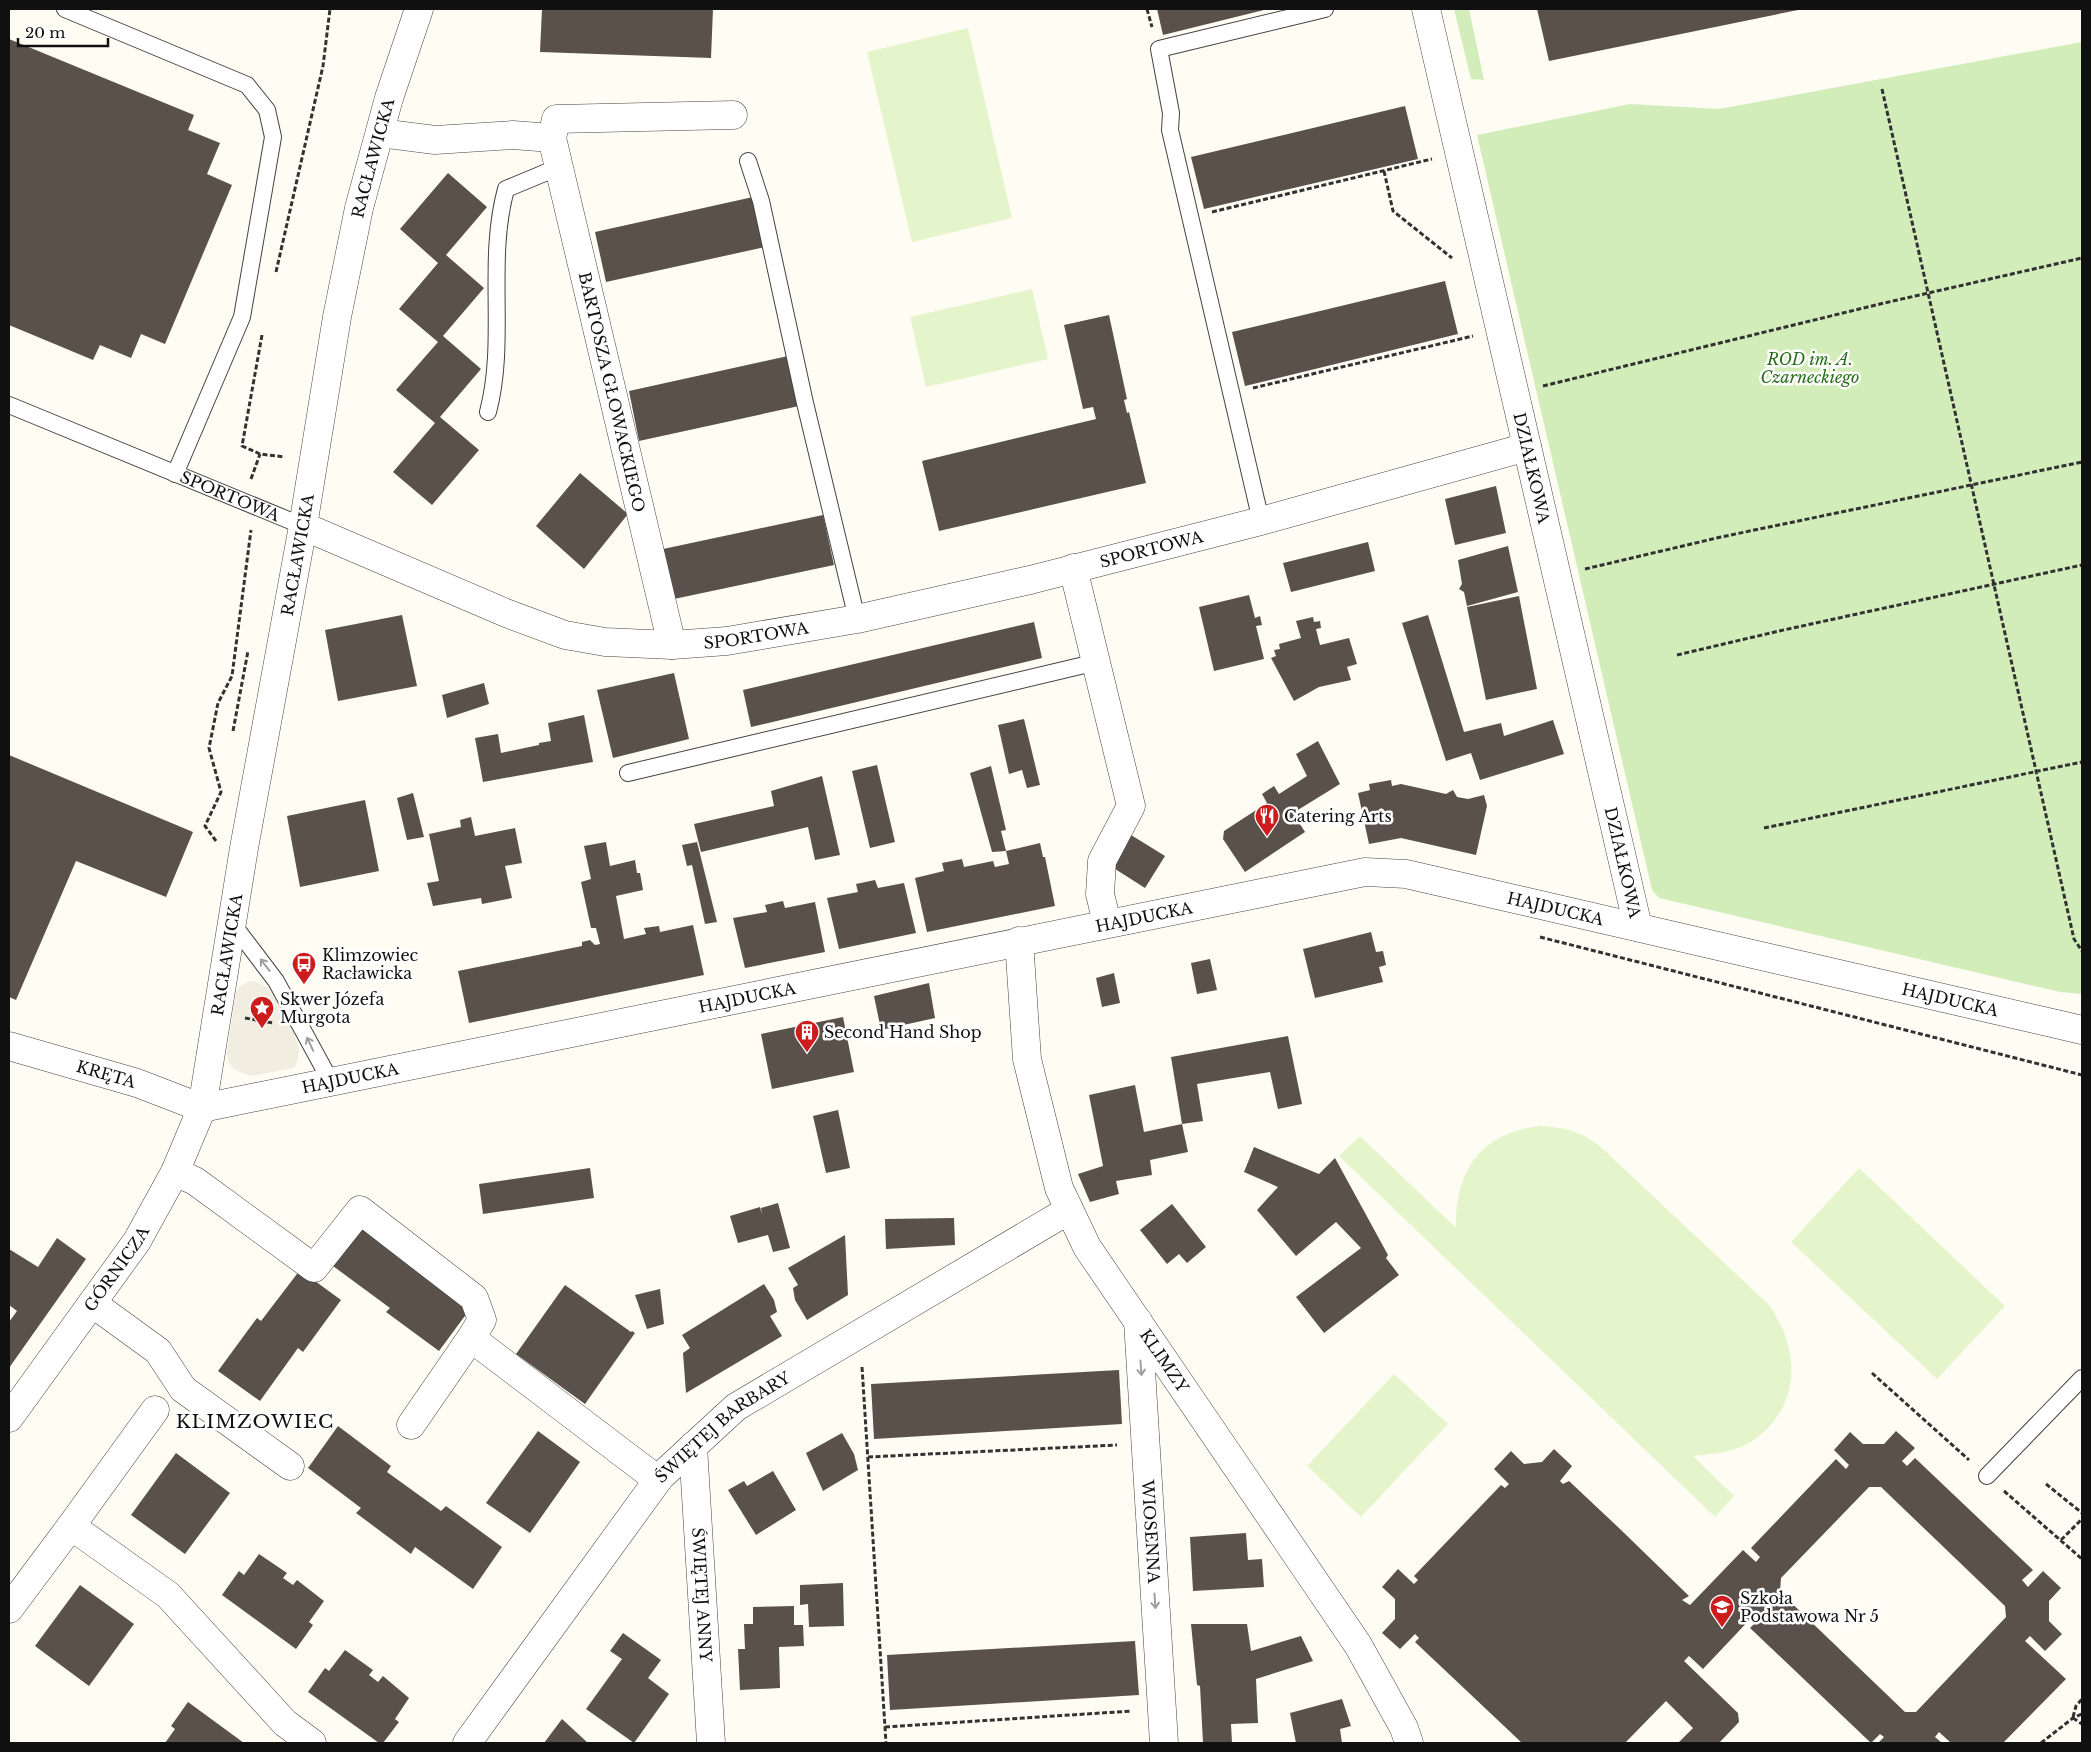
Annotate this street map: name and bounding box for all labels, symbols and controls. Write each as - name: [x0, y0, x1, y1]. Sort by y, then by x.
- scale bar: [18, 15, 108, 47]
- text: 20 m: [25, 23, 65, 42]
- street label: RACŁAWICKA: [347, 95, 399, 220]
- street label: BARTOSZA GŁOWACKIEGO: [575, 270, 649, 514]
- park label: ROD im. A. Czarneckiego: [1761, 349, 1860, 387]
- street label: DZIAŁKOWA: [1509, 410, 1555, 526]
- street label: SPORTOWA: [177, 467, 283, 526]
- street label: RACŁAWICKA: [277, 492, 318, 617]
- street label: SPORTOWA: [1097, 526, 1206, 572]
- street label: SPORTOWA: [703, 617, 810, 653]
- restaurant icon: Catering Arts: [1254, 803, 1280, 837]
- street label: DZIAŁKOWA: [1601, 805, 1646, 921]
- place label: Catering Arts: [1284, 806, 1392, 826]
- street label: HAJDUCKA: [1505, 888, 1606, 929]
- street label: RACŁAWICKA: [207, 892, 247, 1017]
- street label: HAJDUCKA: [1094, 897, 1195, 936]
- place label: Klimzowiec Racławicka: [322, 945, 419, 983]
- bus stop icon: Klimzowiec Racławicka: [291, 951, 317, 985]
- one-way arrow: [259, 959, 270, 972]
- street label: HAJDUCKA: [697, 978, 798, 1017]
- street label: HAJDUCKA: [1900, 979, 2001, 1021]
- place label: Skwer Józefa Murgota: [280, 989, 384, 1027]
- place icon: Skwer Józefa Murgota: [249, 995, 275, 1029]
- building icon: Second Hand Shop: [794, 1019, 820, 1053]
- place label: Second Hand Shop: [824, 1022, 982, 1042]
- one-way arrow: [305, 1036, 315, 1051]
- street label: KRĘTA: [74, 1056, 139, 1092]
- street label: HAJDUCKA: [300, 1058, 401, 1098]
- street label: GÓRNICZA: [79, 1222, 154, 1315]
- street label: KLIMZY: [1136, 1325, 1193, 1396]
- one-way arrow: [1137, 1360, 1146, 1376]
- street label: ŚWIĘTEJ BARBARY: [651, 1367, 794, 1487]
- district label: KLIMZOWIEC: [176, 1410, 334, 1433]
- street label: WIOSENNA: [1138, 1478, 1164, 1584]
- street label: ŚWIĘTEJ ANNY: [688, 1527, 716, 1663]
- place label: Szkoła Podstawowa Nr 5: [1740, 1588, 1879, 1626]
- one-way arrow: [1151, 1592, 1160, 1608]
- school or university icon: Szkoła Podstawowa Nr 5: [1709, 1594, 1735, 1628]

